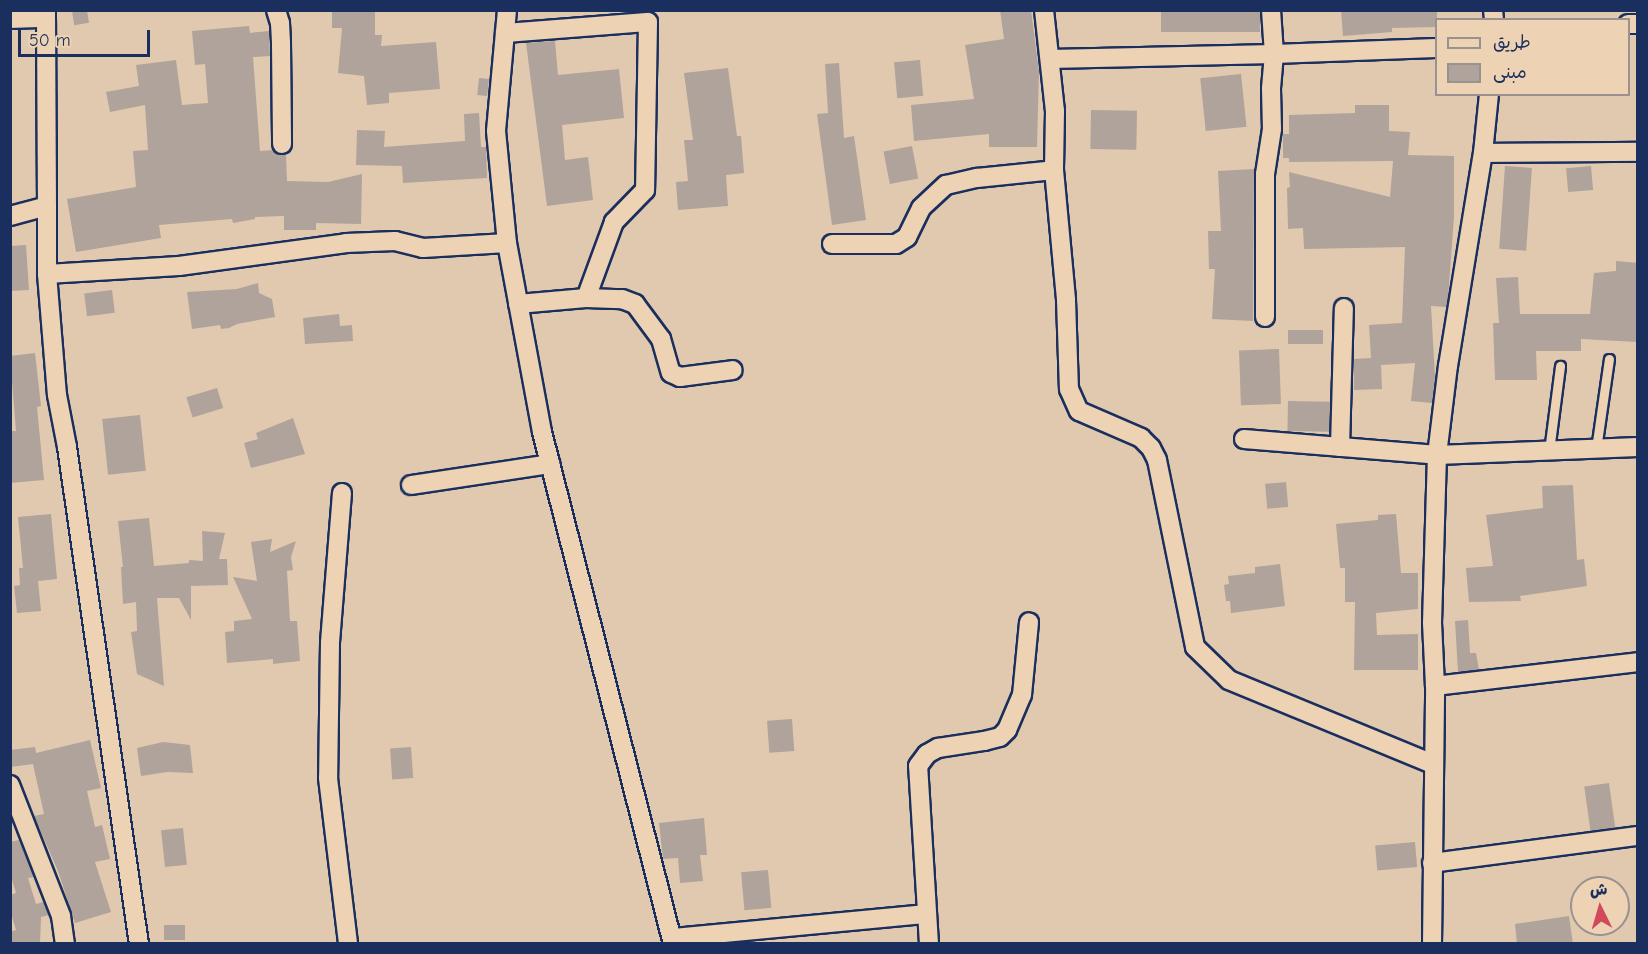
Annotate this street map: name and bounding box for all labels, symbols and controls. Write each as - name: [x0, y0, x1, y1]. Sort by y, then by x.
- scale bar: [21, 18, 153, 56]
- legend: [1435, 18, 1630, 96]
- text: 50 m: [29, 30, 71, 51]
- text: طريق: [1493, 32, 1531, 53]
- text: مبنى: [1493, 62, 1527, 83]
- north arrow: [1570, 876, 1630, 936]
- text: ش: [1589, 880, 1608, 900]

